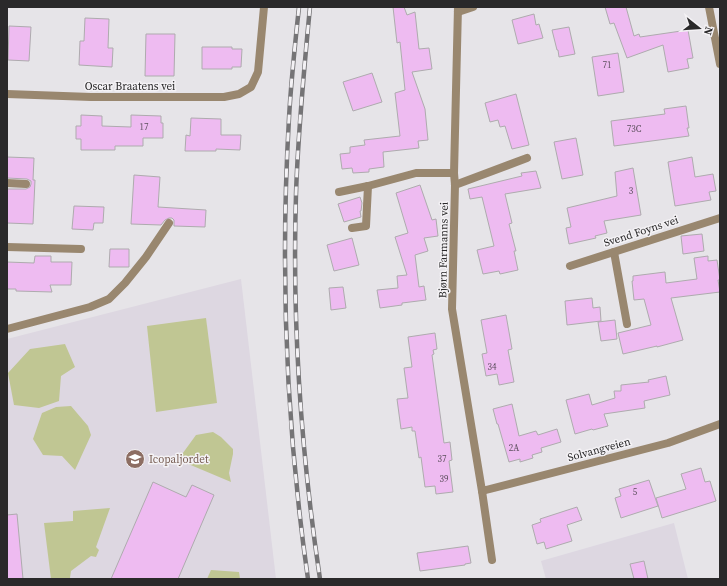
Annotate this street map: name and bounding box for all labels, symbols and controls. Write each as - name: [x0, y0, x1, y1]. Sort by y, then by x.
- north arrow: [679, 8, 719, 48]
- text: N: [700, 25, 716, 37]
- house number: 71: [602, 59, 612, 71]
- street label: Oscar Braatens vei: [85, 79, 175, 94]
- house number: 17: [139, 121, 149, 133]
- house number: 73C: [627, 123, 642, 135]
- house number: 3: [629, 185, 634, 197]
- street label: Bjørn Farmanns vei: [435, 202, 452, 298]
- street label: Svend Foyns vei: [602, 212, 680, 251]
- house number: 34: [487, 361, 497, 373]
- street label: Solvangveien: [566, 434, 633, 465]
- house number: 2A: [509, 442, 519, 454]
- school or university icon: Icopaljordet: [124, 448, 146, 470]
- place label: Icopaljordet: [149, 452, 209, 467]
- house number: 37: [437, 453, 447, 465]
- house number: 39: [439, 473, 449, 485]
- house number: 5: [633, 486, 638, 498]

